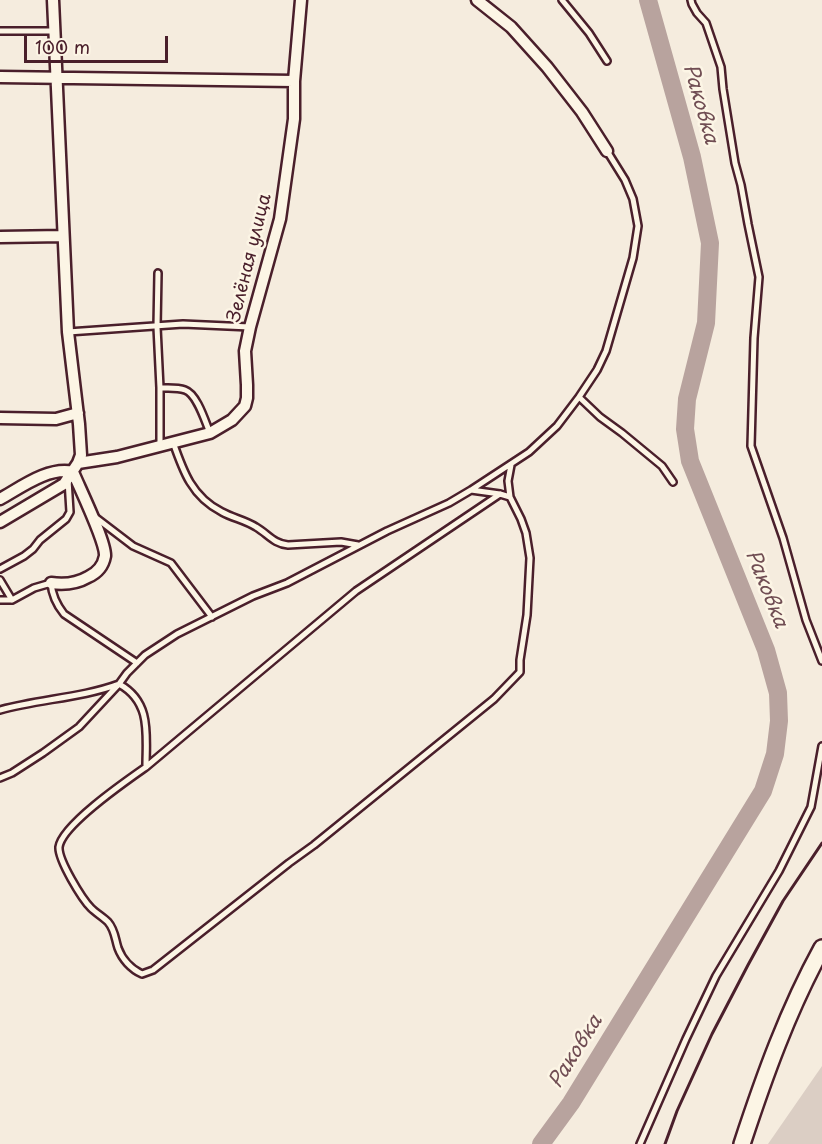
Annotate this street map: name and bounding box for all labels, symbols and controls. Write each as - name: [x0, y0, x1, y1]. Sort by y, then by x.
- scale bar: [27, 24, 171, 62]
- text: 100 m: [35, 33, 90, 60]
- water label: Раковка: [677, 61, 723, 147]
- street label: Зелёная улица: [224, 191, 276, 325]
- water label: Раковка: [739, 546, 793, 632]
- water label: Раковка: [544, 1011, 608, 1093]

